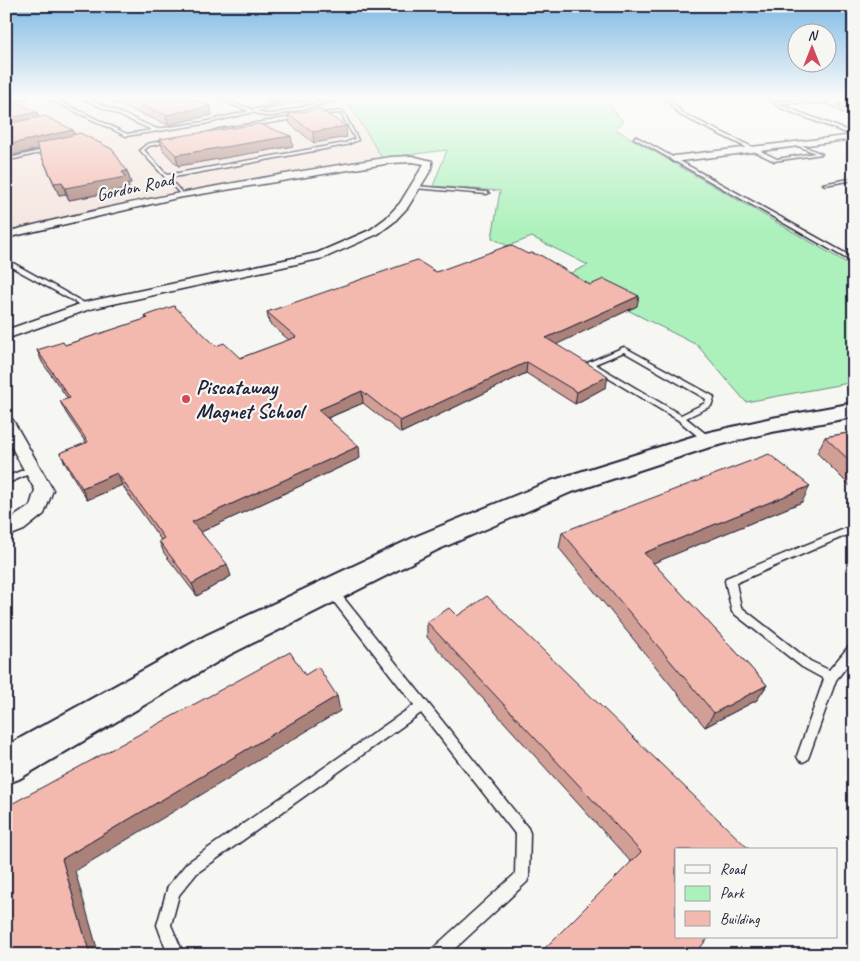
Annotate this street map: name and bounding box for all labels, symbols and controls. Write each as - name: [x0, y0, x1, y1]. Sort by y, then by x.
- north arrow: [788, 22, 838, 72]
- text: N: [808, 27, 819, 44]
- street label: Gordon Road: [94, 167, 178, 206]
- place label: Piscataway Magnet School: [196, 374, 308, 424]
- marker: Piscataway Magnet School: [180, 393, 192, 405]
- legend: [675, 848, 838, 938]
- text: Road: [720, 860, 747, 879]
- text: Park: [720, 884, 745, 903]
- text: Building: [720, 910, 760, 929]

